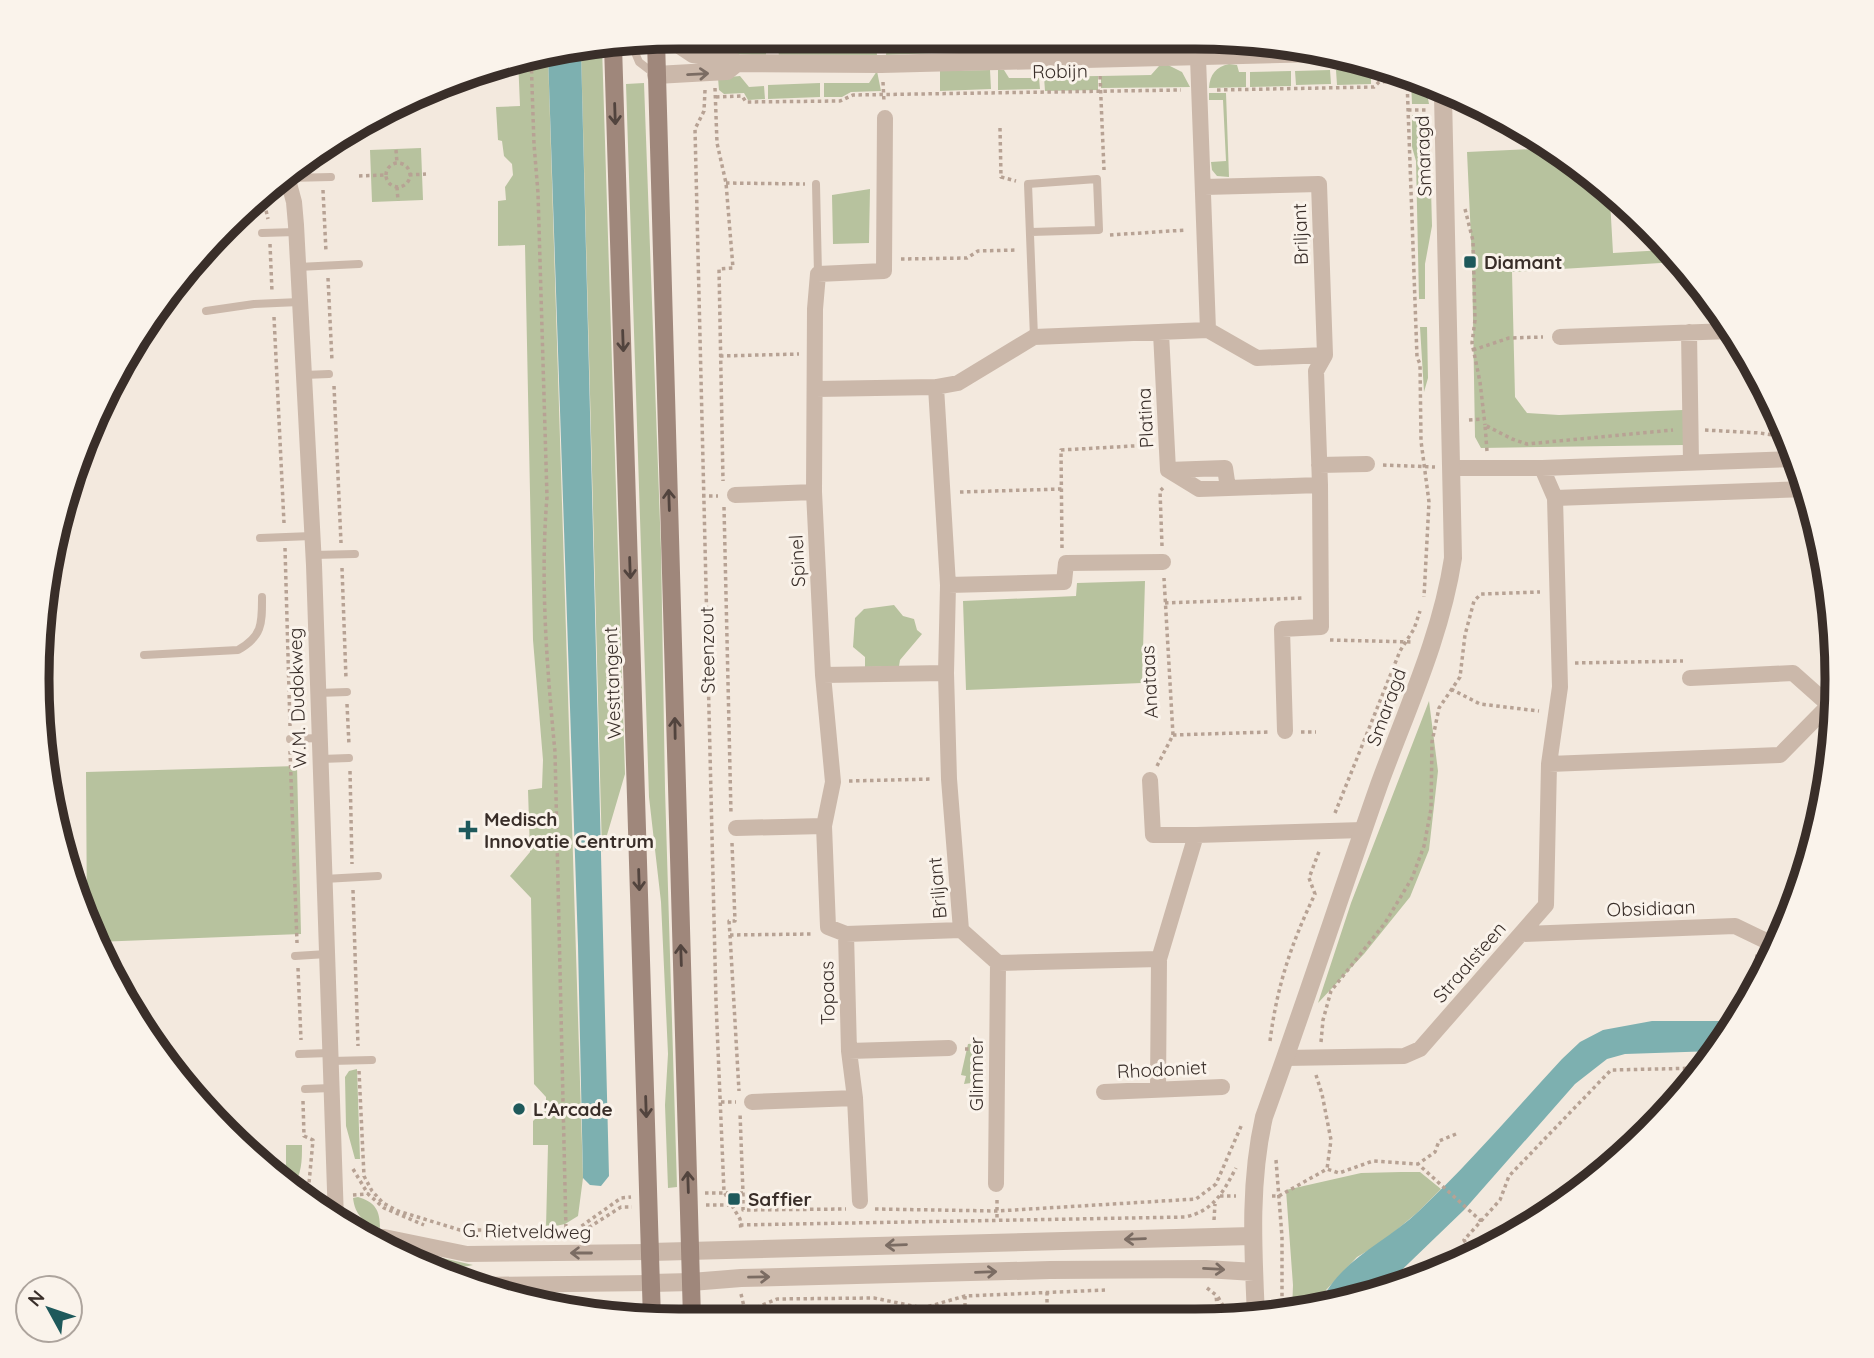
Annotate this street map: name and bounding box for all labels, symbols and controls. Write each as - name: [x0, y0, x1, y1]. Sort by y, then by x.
- street label: Robijn: [1032, 59, 1088, 83]
- one-way arrow: [686, 67, 709, 80]
- one-way arrow: [609, 102, 622, 125]
- street label: Smaragd: [1410, 115, 1436, 197]
- street label: Briljant: [1287, 203, 1313, 265]
- place label: Diamant: [1484, 250, 1563, 274]
- marker: Diamant: [1462, 254, 1478, 270]
- one-way arrow: [616, 329, 629, 352]
- street label: Platina: [1131, 387, 1159, 449]
- one-way arrow: [662, 489, 675, 512]
- street label: Spinel: [784, 534, 810, 588]
- one-way arrow: [623, 557, 636, 580]
- street label: Steenzout: [694, 606, 720, 694]
- street label: Westtangent: [598, 626, 626, 740]
- street label: W.M. Dudokweg: [283, 627, 311, 769]
- street label: Anataas: [1135, 645, 1163, 719]
- street label: Smaragd: [1361, 665, 1411, 749]
- one-way arrow: [668, 716, 681, 739]
- place label: Medisch Innovatie Centrum: [484, 807, 654, 853]
- marker: Medisch Innovatie Centrum: [458, 820, 478, 840]
- street label: Briljant: [922, 856, 952, 920]
- one-way arrow: [633, 868, 646, 891]
- street label: Obsidiaan: [1606, 894, 1696, 922]
- street label: Straalsteen: [1427, 917, 1511, 1007]
- one-way arrow: [675, 944, 688, 967]
- street label: Topaas: [814, 961, 840, 1025]
- street label: Glimmer: [964, 1036, 988, 1111]
- street label: Rhodoniet: [1116, 1055, 1208, 1083]
- one-way arrow: [639, 1095, 652, 1118]
- place label: L'Arcade: [533, 1097, 613, 1121]
- marker: L'Arcade: [511, 1101, 527, 1117]
- one-way arrow: [682, 1171, 695, 1194]
- place label: Saffier: [748, 1187, 812, 1211]
- marker: Saffier: [726, 1191, 742, 1207]
- street label: G. Rietveldweg: [462, 1218, 592, 1244]
- one-way arrow: [1124, 1232, 1147, 1245]
- one-way arrow: [885, 1239, 908, 1252]
- one-way arrow: [570, 1246, 593, 1260]
- one-way arrow: [1202, 1263, 1225, 1276]
- one-way arrow: [975, 1265, 998, 1278]
- one-way arrow: [747, 1270, 770, 1284]
- north arrow: [14, 1274, 84, 1344]
- text: N: [22, 1285, 50, 1311]

